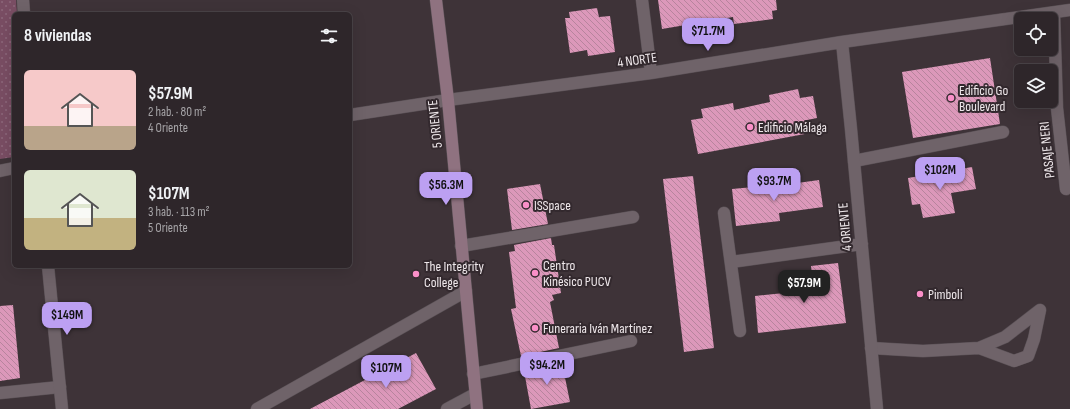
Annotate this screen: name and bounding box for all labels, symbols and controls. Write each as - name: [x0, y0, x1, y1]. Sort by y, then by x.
- map controls: [1014, 12, 1058, 108]
- button: locate: [1014, 12, 1058, 56]
- pin: $71.7M: [675, 18, 741, 52]
- text: $71.7M: [691, 23, 725, 39]
- icon: filters: [318, 25, 340, 47]
- text: 8 viviendas: [24, 26, 92, 46]
- street label: 4 NORTE: [616, 49, 658, 71]
- button: layers: [1014, 64, 1058, 108]
- place label: Edificio Go Boulevard: [959, 82, 1008, 115]
- text: $57.9M: [148, 84, 192, 104]
- icon: home: [56, 86, 104, 134]
- marker: Edificio Go Boulevard: [946, 93, 956, 103]
- street label: 5 ORIENTE: [424, 99, 446, 149]
- text: 2 hab. · 80 m²: [148, 104, 206, 120]
- place label: Edificio Málaga: [758, 119, 827, 136]
- text: 4 Oriente: [148, 120, 188, 136]
- street label: PASAJE NERI: [1036, 121, 1058, 179]
- marker: Edificio Málaga: [745, 122, 755, 132]
- pin: $102M: [912, 157, 968, 191]
- text: $102M: [924, 162, 956, 178]
- pin: $93.7M: [741, 168, 807, 202]
- pin: $56.3M: [413, 172, 479, 206]
- text: $93.7M: [757, 173, 791, 189]
- text: $56.3M: [428, 177, 464, 193]
- text: $107M: [148, 184, 190, 204]
- icon: home: [56, 186, 104, 234]
- place label: ISSpace: [534, 197, 571, 214]
- marker: ISSpace: [521, 200, 531, 210]
- street label: 4 ORIENTE: [834, 202, 856, 252]
- text: 3 hab. · 113 m²: [148, 204, 210, 220]
- text: 5 Oriente: [148, 220, 188, 236]
- place label: Centro Kinésico PUCV: [543, 257, 611, 290]
- place label: The Integrity College: [424, 258, 485, 291]
- marker: Centro Kinésico PUCV: [530, 268, 540, 278]
- marker: The Integrity College: [411, 269, 421, 279]
- pin: $57.9M: [771, 270, 837, 304]
- text: $57.9M: [787, 275, 821, 291]
- place label: Pimboli: [928, 286, 963, 303]
- marker: Pimboli: [915, 289, 925, 299]
- pin: $149M: [39, 302, 95, 336]
- text: $149M: [51, 307, 83, 323]
- place label: Funeraria Iván Martínez: [543, 320, 652, 337]
- marker: Funeraria Iván Martínez: [530, 323, 540, 333]
- pin: $94.2M: [514, 352, 580, 386]
- pin: $107M: [358, 355, 414, 389]
- text: $94.2M: [529, 357, 565, 373]
- text: $107M: [370, 360, 402, 376]

